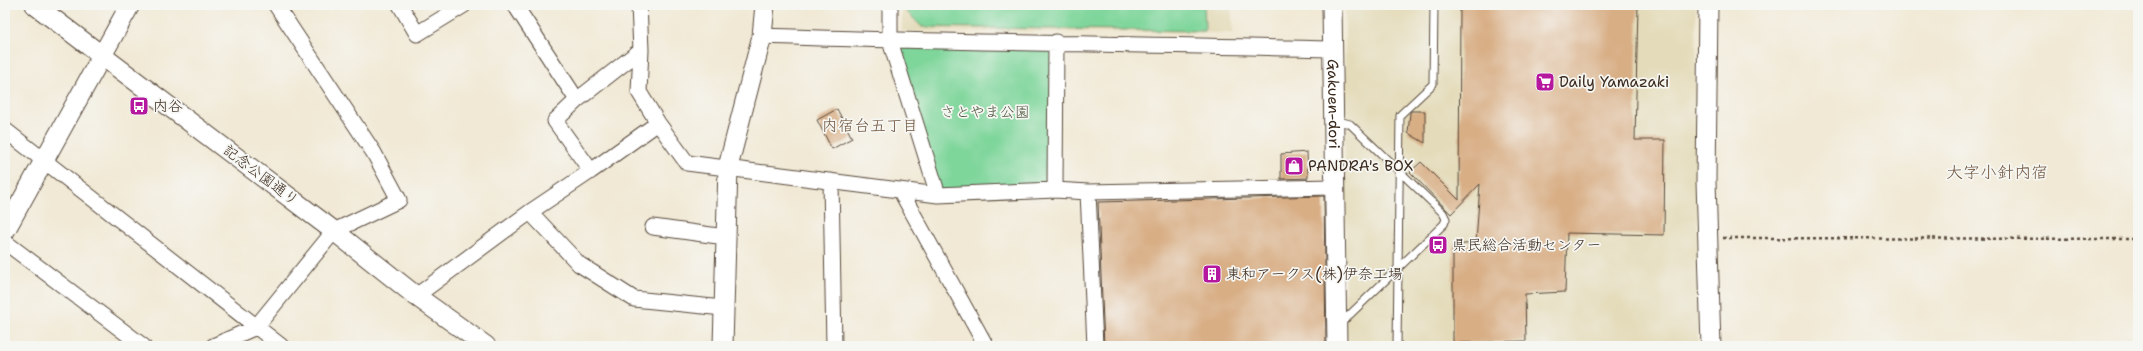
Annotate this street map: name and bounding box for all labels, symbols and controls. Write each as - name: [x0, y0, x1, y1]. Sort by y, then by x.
- street label: Gakuen-dori: [1323, 59, 1344, 149]
- supermarket icon: Daily Yamazaki: [1534, 71, 1556, 93]
- place label: Daily Yamazaki: [1559, 72, 1669, 92]
- bus stop icon: 内谷: [128, 95, 150, 117]
- place label: 内谷: [153, 96, 183, 116]
- park label: さとやま公園: [940, 102, 1030, 122]
- district label: 内宿台五丁目: [822, 115, 918, 136]
- street label: 記念公園通り: [219, 140, 303, 210]
- shop icon: PANDRA's BOX: [1283, 155, 1305, 177]
- place label: PANDRA's BOX: [1308, 156, 1414, 176]
- district label: 大字小針内宿: [1946, 161, 2048, 183]
- bus stop icon: 県民総合活動センター: [1427, 234, 1449, 256]
- place label: 県民総合活動センター: [1452, 235, 1601, 255]
- building icon: 東和アークス(株)伊奈工場: [1201, 263, 1223, 285]
- place label: 東和アークス(株)伊奈工場: [1226, 264, 1403, 284]

